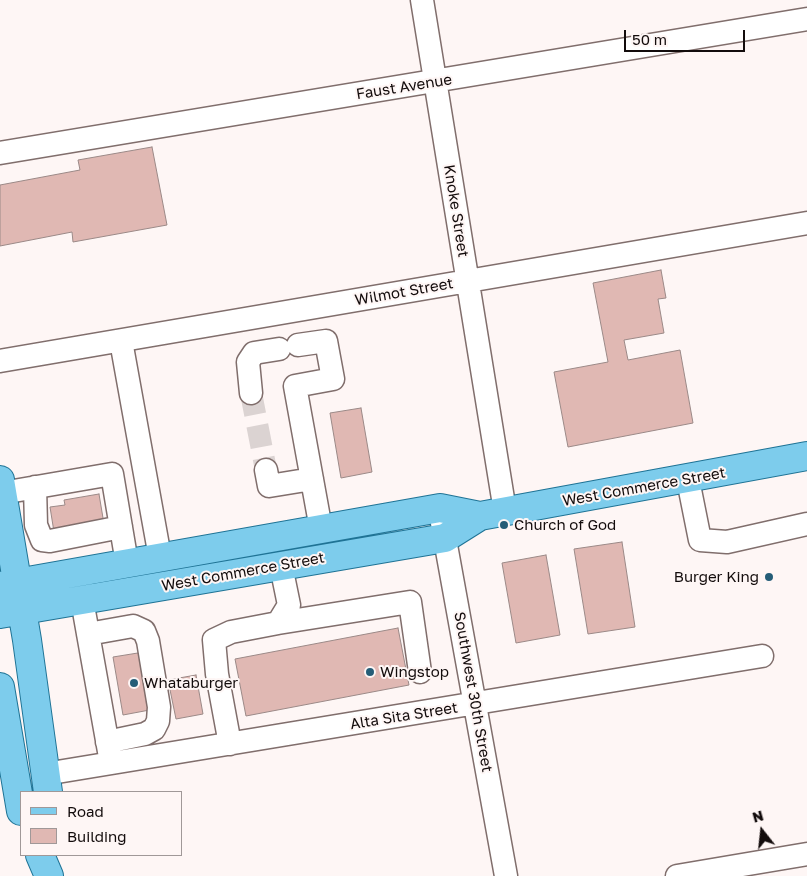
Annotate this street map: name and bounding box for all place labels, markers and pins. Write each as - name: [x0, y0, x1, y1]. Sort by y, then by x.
- place label: Church of God: [514, 516, 616, 534]
- marker: Church of God: [498, 519, 510, 531]
- place label: Burger King: [674, 568, 759, 586]
- marker: Burger King: [763, 571, 775, 583]
- place label: Wingstop: [380, 663, 449, 681]
- marker: Wingstop: [364, 666, 376, 678]
- place label: Whataburger: [144, 674, 238, 692]
- marker: Whataburger: [128, 677, 140, 689]

